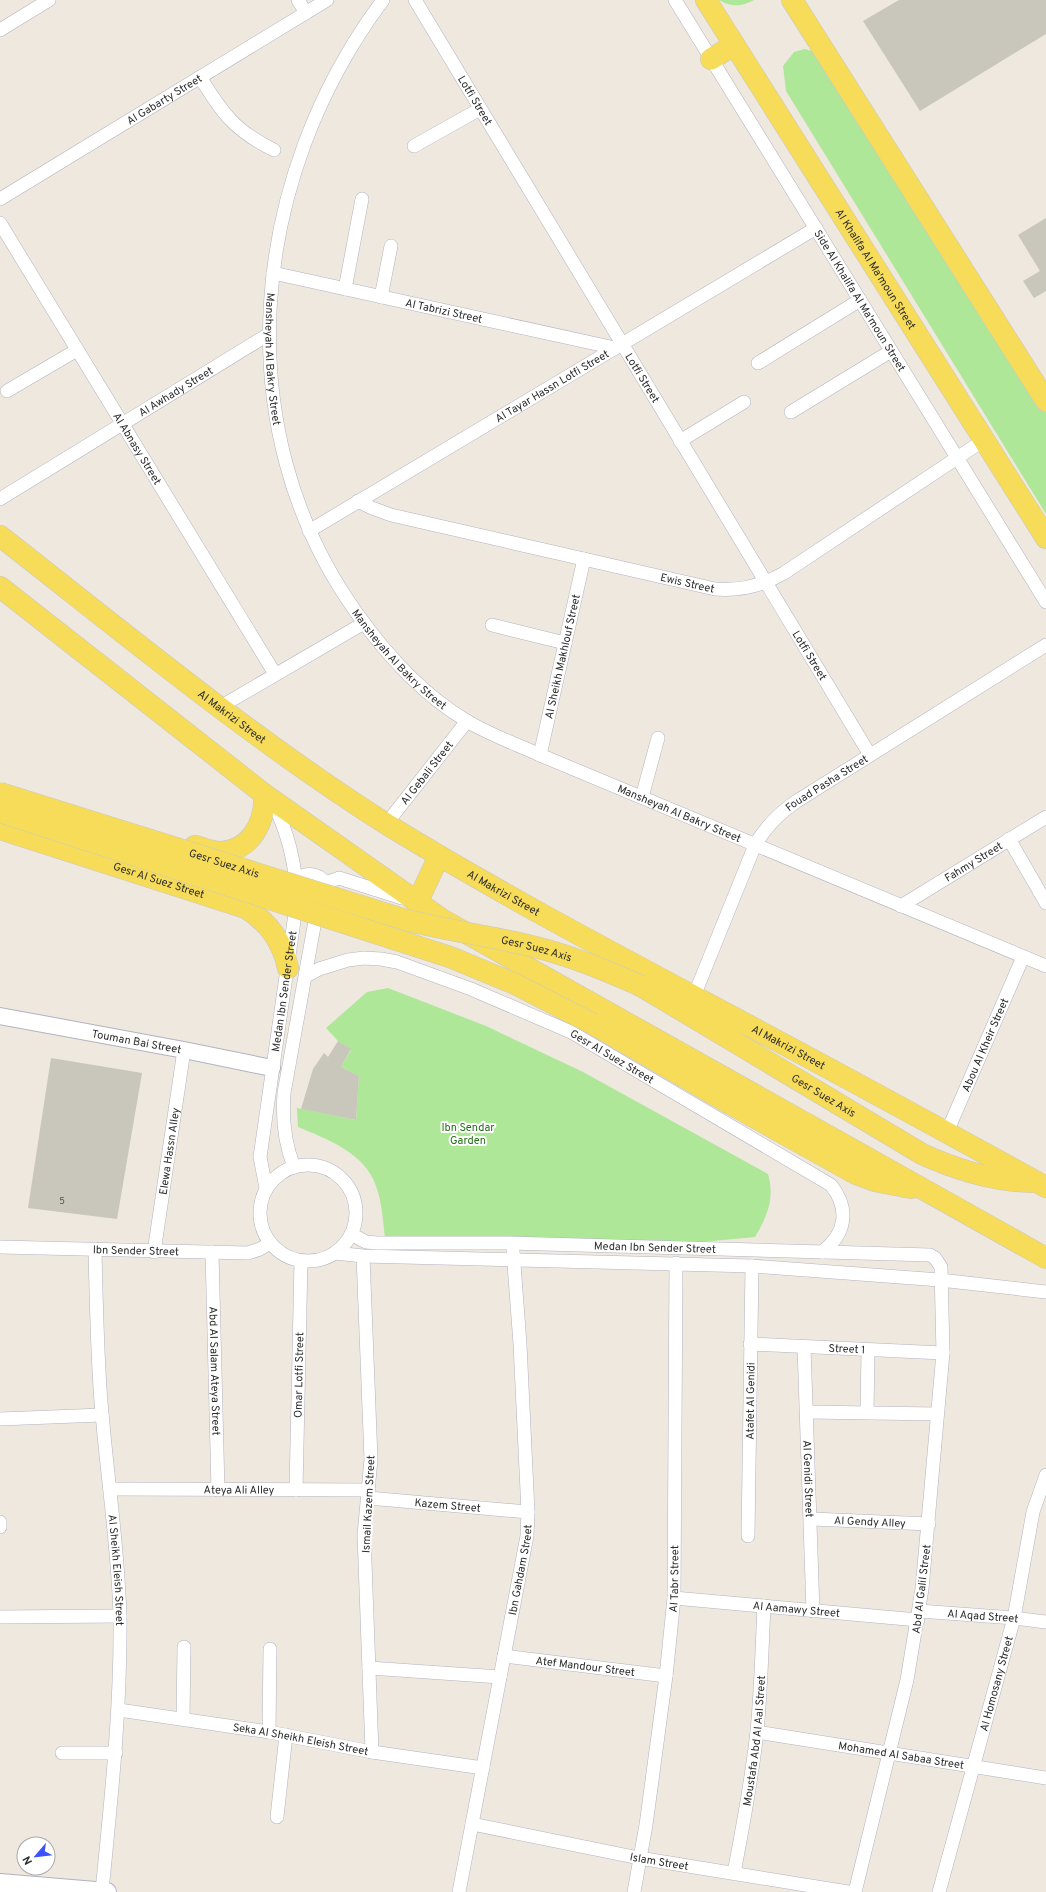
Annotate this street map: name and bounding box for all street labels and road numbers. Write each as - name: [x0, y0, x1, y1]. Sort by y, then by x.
- street label: Al Gabarty Street: [124, 72, 205, 128]
- street label: Lotfi Street: [454, 73, 495, 128]
- street label: Al Khalifa Al Ma'moun Street: [832, 206, 918, 332]
- street label: Side Al Khalifa Al Ma'moun Street: [810, 228, 908, 374]
- street label: Mansheyah Al Bakry Street: [261, 292, 283, 427]
- street label: Al Tabrizi Street: [404, 296, 484, 327]
- street label: Al Tayar Hassn Lotfi Street: [493, 347, 612, 426]
- street label: Lotfi Street: [621, 351, 662, 406]
- street label: Al Awhady Street: [136, 364, 216, 420]
- street label: Al Abnasy Street: [109, 410, 164, 488]
- street label: Ewis Street: [659, 571, 716, 597]
- street label: Al Sheikh Makhlouf Street: [542, 593, 584, 720]
- street label: Mansheyah Al Bakry Street: [348, 607, 449, 713]
- street label: Lotfi Street: [789, 628, 829, 683]
- street label: Al Makrizi Street: [195, 687, 268, 747]
- street label: Al Gebali Street: [398, 739, 457, 808]
- street label: Fouad Pasha Street: [783, 752, 871, 815]
- street label: Mansheyah Al Bakry Street: [615, 782, 743, 846]
- street label: Fahmy Street: [942, 839, 1006, 885]
- street label: Gesr Suez Axis: [187, 847, 261, 882]
- street label: Gesr Al Suez Street: [111, 860, 206, 902]
- street label: Al Makrizi Street: [464, 867, 542, 920]
- street label: Medan Ibn Sender Street: [269, 930, 300, 1053]
- street label: Gesr Suez Axis: [500, 933, 574, 965]
- street label: Abou Al Kheir Street: [959, 996, 1012, 1094]
- street label: Al Makrizi Street: [749, 1022, 827, 1073]
- street label: Touman Bai Street: [91, 1027, 182, 1057]
- street label: Gesr Al Suez Street: [567, 1027, 656, 1087]
- street label: Gesr Suez Axis: [788, 1071, 858, 1121]
- street label: Elewa Hassn Alley: [157, 1106, 183, 1196]
- street label: Medan Ibn Sender Street: [594, 1239, 716, 1257]
- street label: Ibn Sender Street: [93, 1243, 179, 1259]
- street label: Abd Al Salam Ateya Street: [205, 1306, 223, 1436]
- street label: Omar Lotfi Street: [292, 1332, 307, 1418]
- street label: Street 1: [828, 1342, 866, 1357]
- street label: Atafet Al Genidi: [743, 1362, 759, 1440]
- street label: Al Genidi Street: [799, 1440, 816, 1518]
- street label: Ismail Kazem Street: [359, 1455, 379, 1553]
- street label: Ateya Ali Alley: [204, 1483, 275, 1498]
- street label: Kazem Street: [414, 1496, 481, 1516]
- street label: Al Sheikh Eleish Street: [104, 1514, 126, 1626]
- street label: Al Gendy Alley: [834, 1514, 906, 1531]
- street label: Ibn Gahdam Street: [506, 1524, 535, 1617]
- street label: Abd Al Galil Street: [910, 1544, 934, 1635]
- street label: Al Tabr Street: [667, 1545, 682, 1613]
- street label: Al Aamawy Street: [752, 1599, 841, 1621]
- street label: Al Aqad Street: [947, 1607, 1019, 1626]
- street label: Al Homosany Street: [977, 1635, 1017, 1733]
- street label: Atef Mandour Street: [535, 1654, 636, 1680]
- street label: Moustafa Abd Al Aal Street: [740, 1675, 769, 1807]
- street label: Seka Al Sheikh Eleish Street: [232, 1721, 370, 1759]
- street label: Mohamed Al Sabaa Street: [837, 1739, 965, 1773]
- street label: Islam Street: [629, 1850, 689, 1874]

